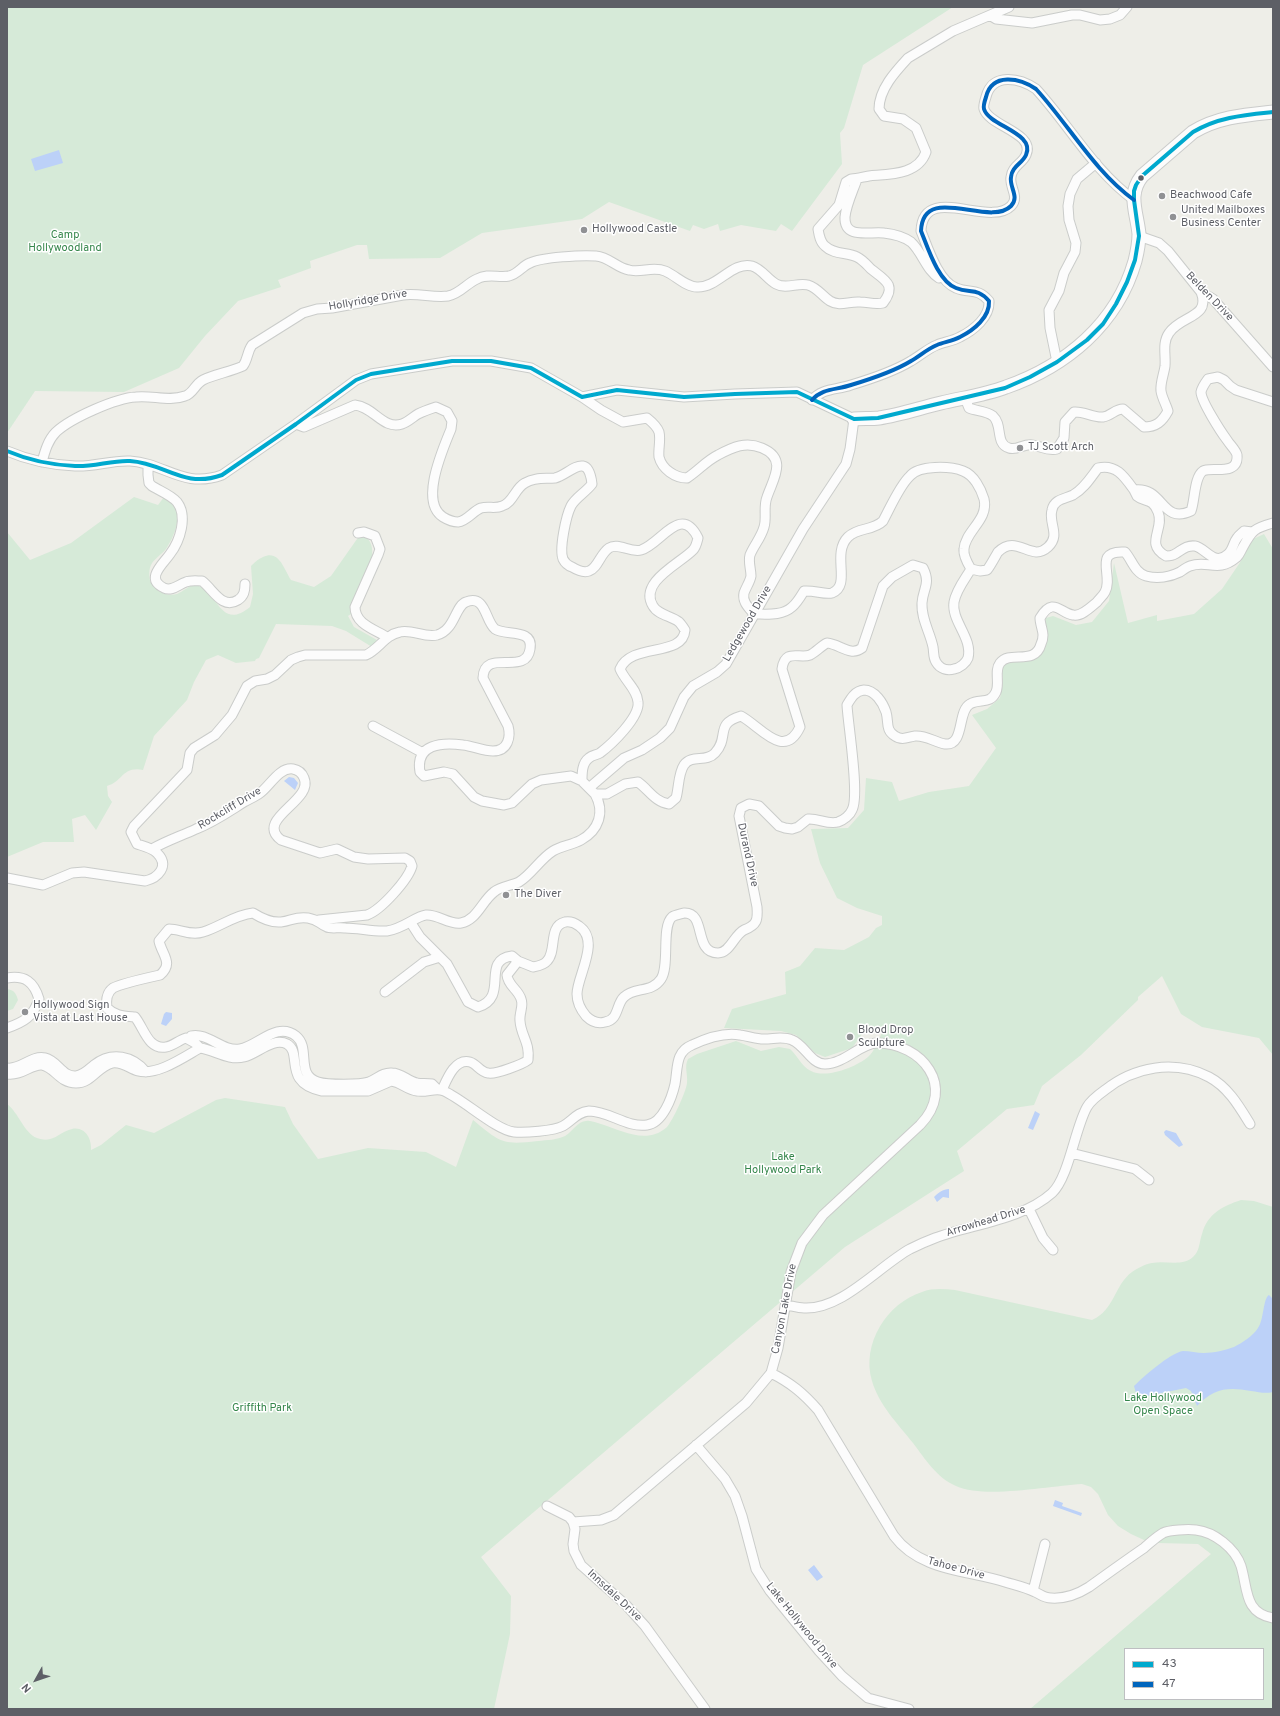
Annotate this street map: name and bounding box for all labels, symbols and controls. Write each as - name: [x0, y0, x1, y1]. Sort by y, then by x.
- unlabelled marker: [1136, 173, 1146, 183]
- place label: Beachwood Cafe: [1170, 189, 1252, 203]
- marker: Beachwood Cafe: [1157, 191, 1167, 201]
- place label: United Mailboxes Business Center: [1181, 204, 1265, 230]
- marker: United Mailboxes Business Center: [1168, 212, 1178, 222]
- place label: Hollywood Castle: [592, 223, 677, 237]
- marker: Hollywood Castle: [579, 225, 589, 235]
- park label: Camp Hollywoodland: [28, 229, 102, 255]
- street label: Belden Drive: [1182, 270, 1236, 324]
- street label: Hollyridge Drive: [328, 288, 408, 314]
- place label: TJ Scott Arch: [1028, 441, 1094, 455]
- marker: TJ Scott Arch: [1015, 443, 1025, 453]
- street label: Ledgewood Drive: [721, 584, 775, 664]
- street label: Rockcliff Drive: [196, 785, 264, 833]
- street label: Durand Drive: [734, 822, 760, 888]
- place label: The Diver: [514, 888, 561, 902]
- marker: The Diver: [501, 890, 511, 900]
- place label: Hollywood Sign Vista at Last House: [33, 999, 128, 1025]
- marker: Hollywood Sign Vista at Last House: [20, 1007, 30, 1017]
- place label: Blood Drop Sculpture: [858, 1024, 913, 1050]
- marker: Blood Drop Sculpture: [845, 1032, 855, 1042]
- park label: Lake Hollywood Park: [744, 1151, 822, 1177]
- street label: Arrowhead Drive: [945, 1204, 1027, 1240]
- street label: Canyon Lake Drive: [770, 1263, 800, 1355]
- park label: Lake Hollywood Open Space: [1124, 1392, 1202, 1418]
- park label: Griffith Park: [232, 1402, 292, 1416]
- street label: Tahoe Drive: [926, 1555, 986, 1583]
- street label: Innsdale Drive: [584, 1567, 644, 1625]
- street label: Lake Hollywood Drive: [762, 1580, 840, 1672]
- legend: [1124, 1648, 1264, 1700]
- text: 43: [1162, 1656, 1177, 1672]
- north arrow: [16, 1660, 56, 1700]
- text: 47: [1162, 1676, 1176, 1692]
- text: N: [19, 1680, 35, 1695]

